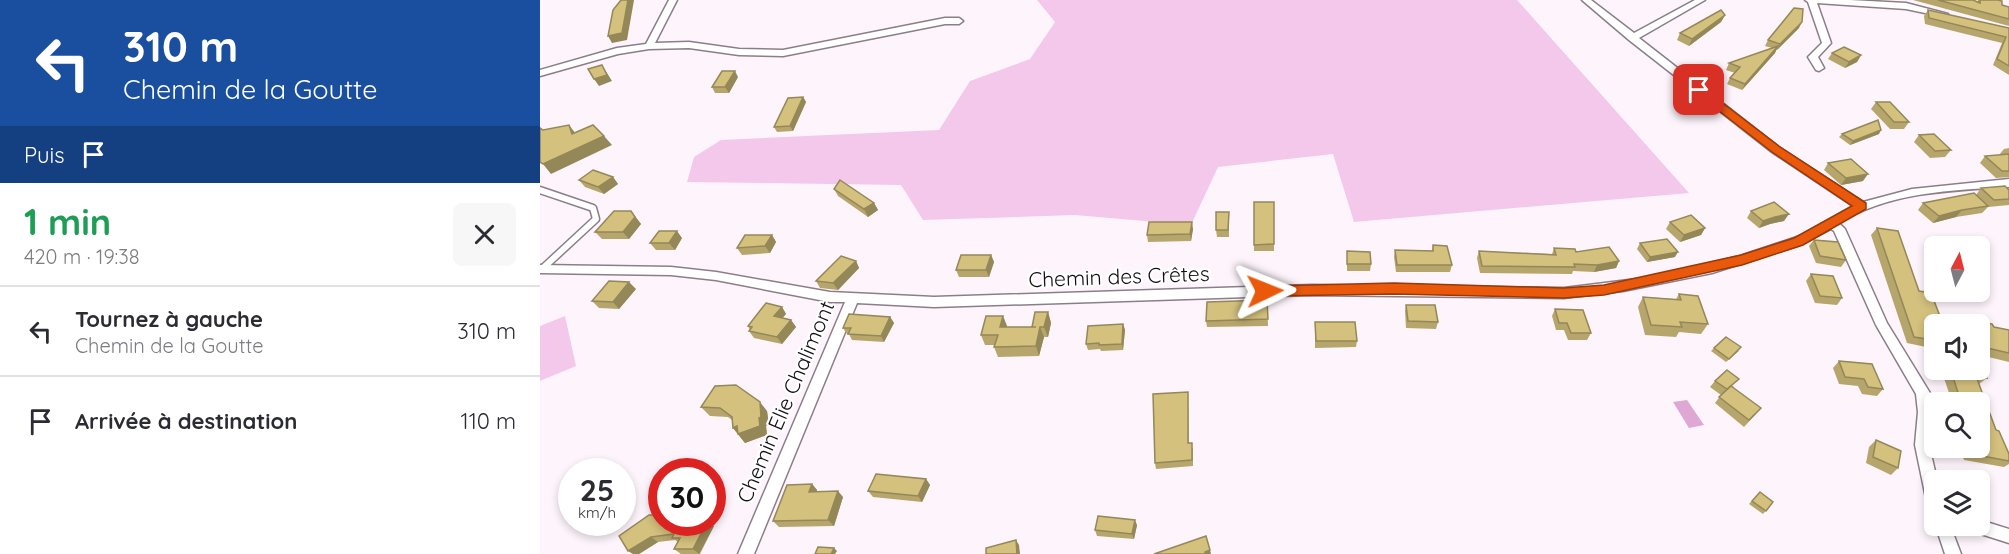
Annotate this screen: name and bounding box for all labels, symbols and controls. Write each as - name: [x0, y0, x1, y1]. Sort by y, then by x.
- text: 310 m: [123, 20, 238, 73]
- icon: left: [24, 24, 102, 102]
- pin: [1673, 64, 1724, 115]
- text: Chemin de la Goutte: [123, 72, 377, 106]
- icon: arrive: [1682, 73, 1715, 106]
- icon: arrive: [77, 138, 110, 171]
- text: Puis: [24, 141, 65, 169]
- text: 1 min: [24, 199, 111, 244]
- button: close: [453, 203, 516, 266]
- north arrow: [1924, 236, 1990, 302]
- map controls: [1924, 236, 1990, 536]
- text: 420 m · 19:38: [24, 244, 140, 269]
- position arrow: [1233, 259, 1297, 323]
- street label: Chemin des Crêtes: [1028, 260, 1210, 292]
- street label: Chemin Elie Chalimont: [731, 297, 839, 506]
- text: Tournez à gauche: [75, 305, 263, 333]
- button: sound: [1924, 314, 1990, 380]
- icon: left: [24, 315, 57, 348]
- text: 310 m: [457, 317, 516, 345]
- text: Chemin de la Goutte: [75, 333, 263, 358]
- button: search: [1924, 392, 1990, 458]
- icon: arrive: [24, 405, 57, 438]
- text: Arrivée à destination: [75, 407, 297, 435]
- text: 110 m: [461, 407, 516, 435]
- speed limit sign: 30: [648, 458, 726, 536]
- button: layers: [1924, 470, 1990, 536]
- text: 25: [580, 471, 614, 509]
- text: km/h: [578, 503, 616, 522]

